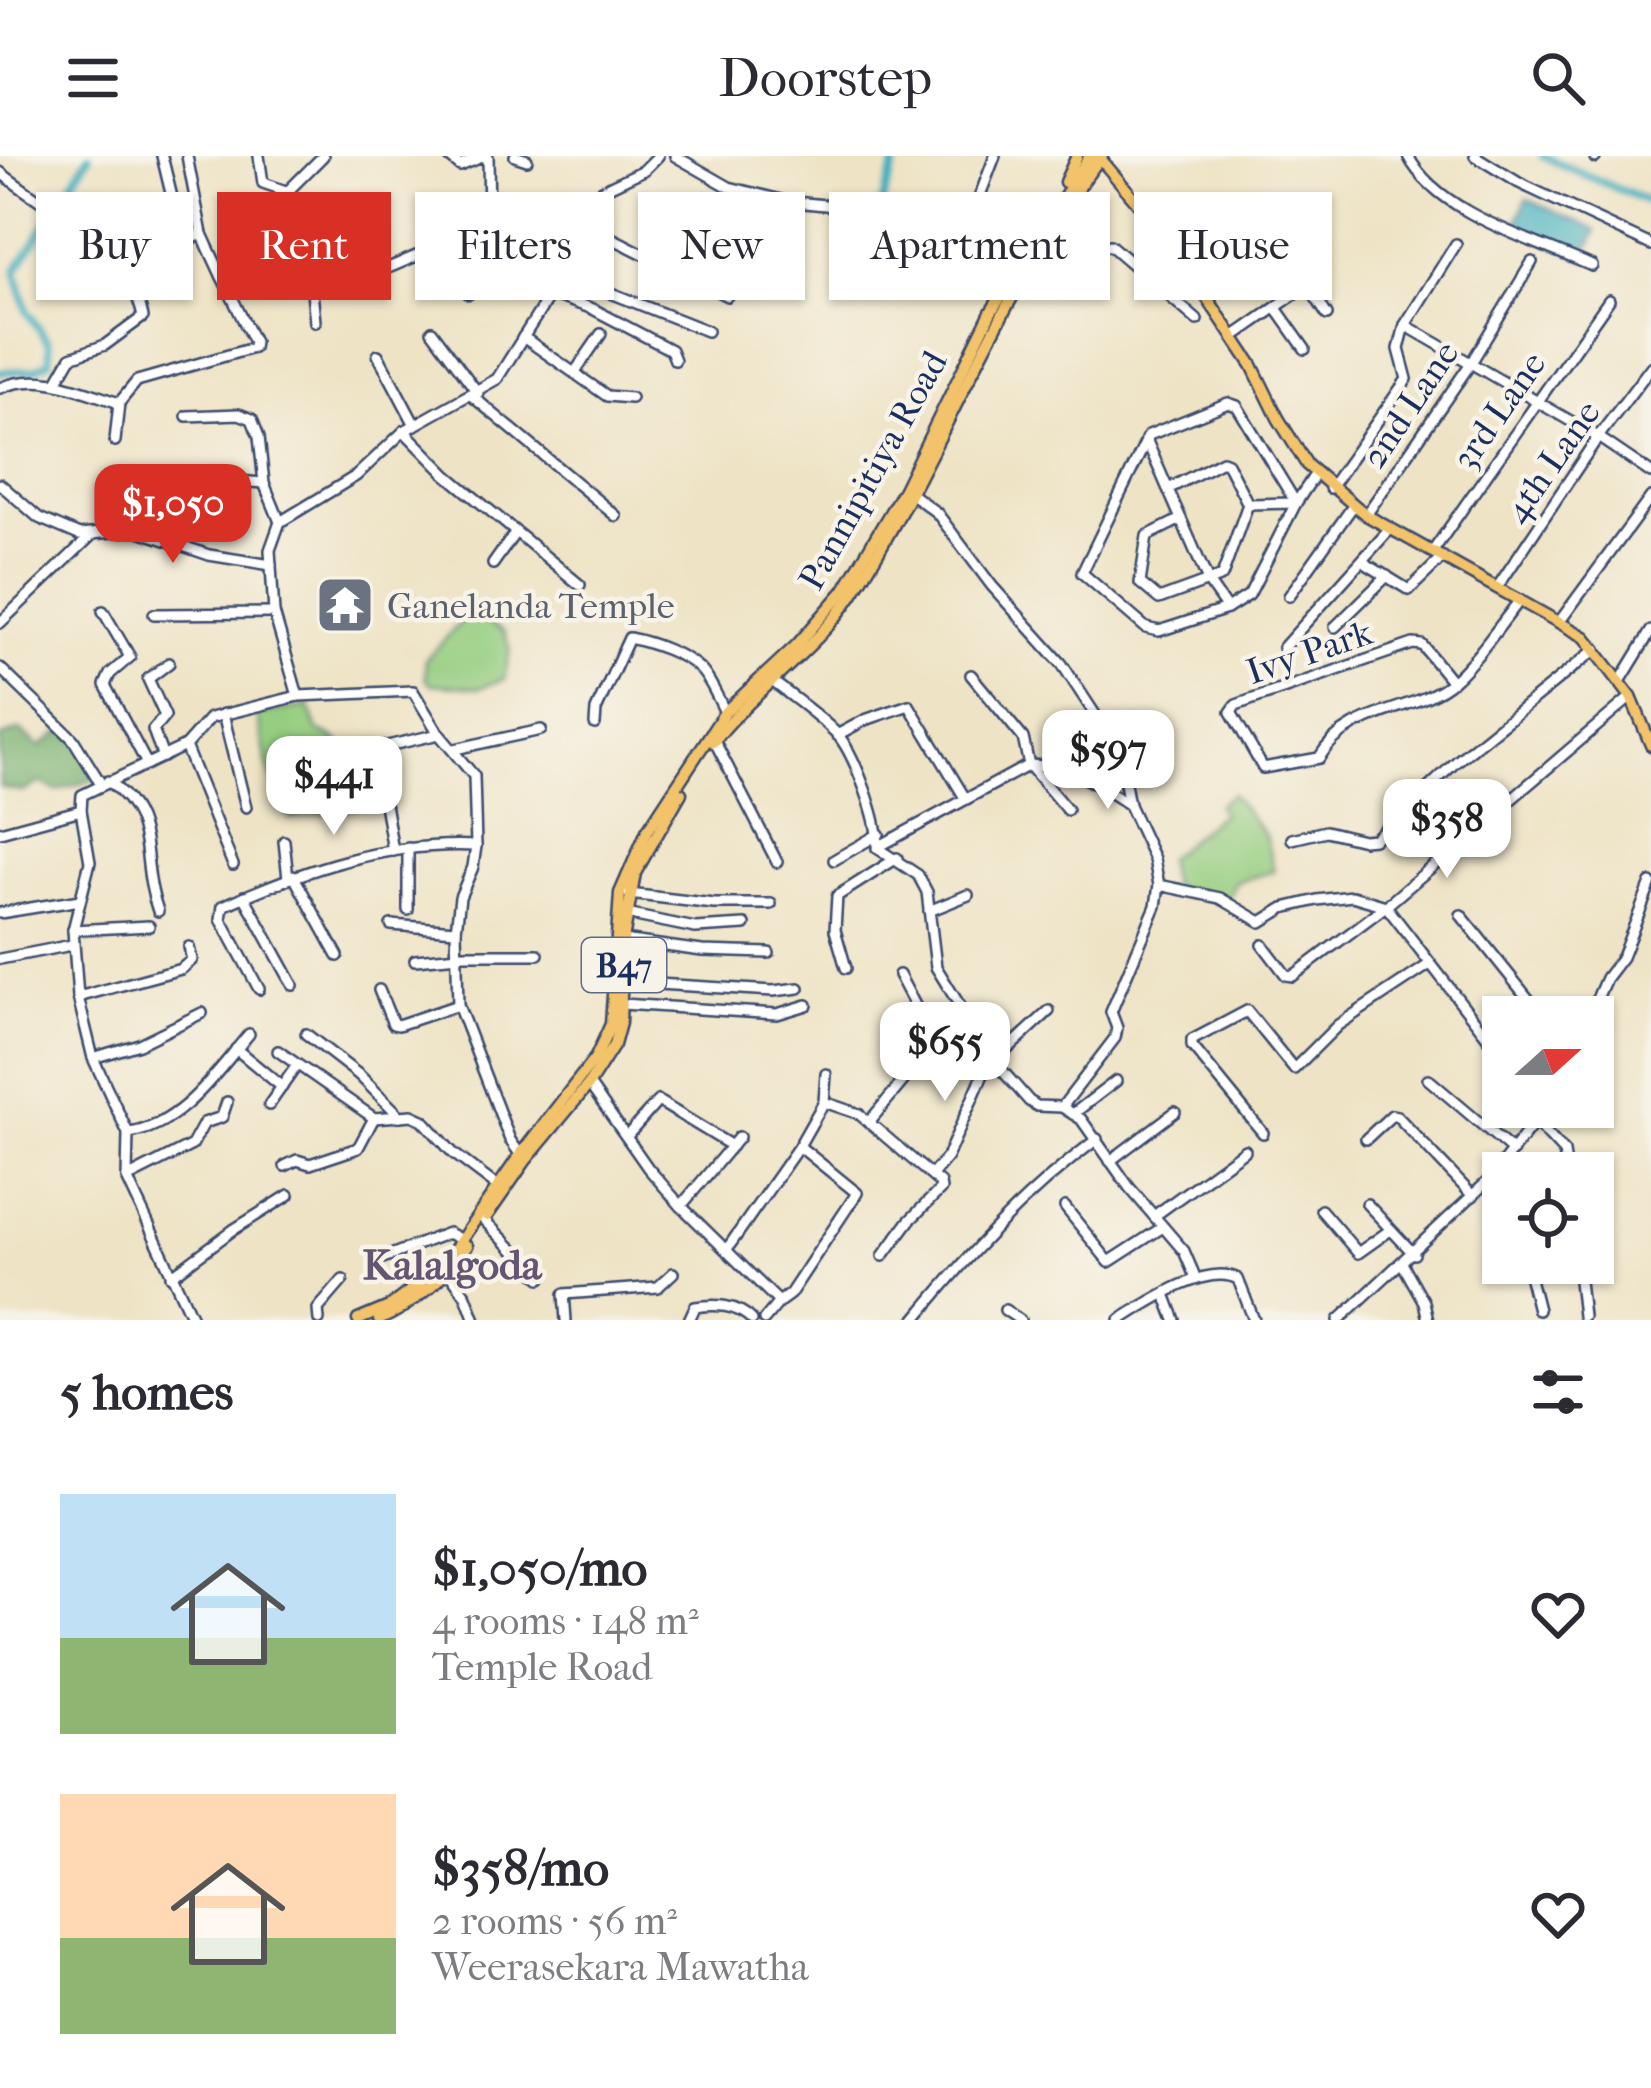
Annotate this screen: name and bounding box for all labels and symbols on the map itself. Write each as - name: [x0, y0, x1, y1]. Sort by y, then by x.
- street label: 2nd Lane: [1352, 333, 1467, 476]
- street label: Pannipitiya Road: [790, 343, 956, 597]
- street label: 3rd Lane: [1443, 344, 1554, 477]
- street label: 4th Lane: [1495, 393, 1609, 531]
- pin: $1,050: [75, 464, 271, 566]
- temple icon: Ganelanda Temple: [314, 574, 376, 636]
- place label: Ganelanda Temple: [387, 585, 675, 627]
- street label: Ivy Park: [1241, 611, 1378, 693]
- pin: $597: [1037, 710, 1179, 812]
- pin: $441: [263, 736, 405, 838]
- pin: $358: [1376, 779, 1518, 881]
- road number: B47: [582, 938, 666, 992]
- north arrow: [1482, 996, 1614, 1128]
- pin: $655: [874, 1002, 1016, 1104]
- district label: Kalalgoda: [363, 1241, 543, 1290]

